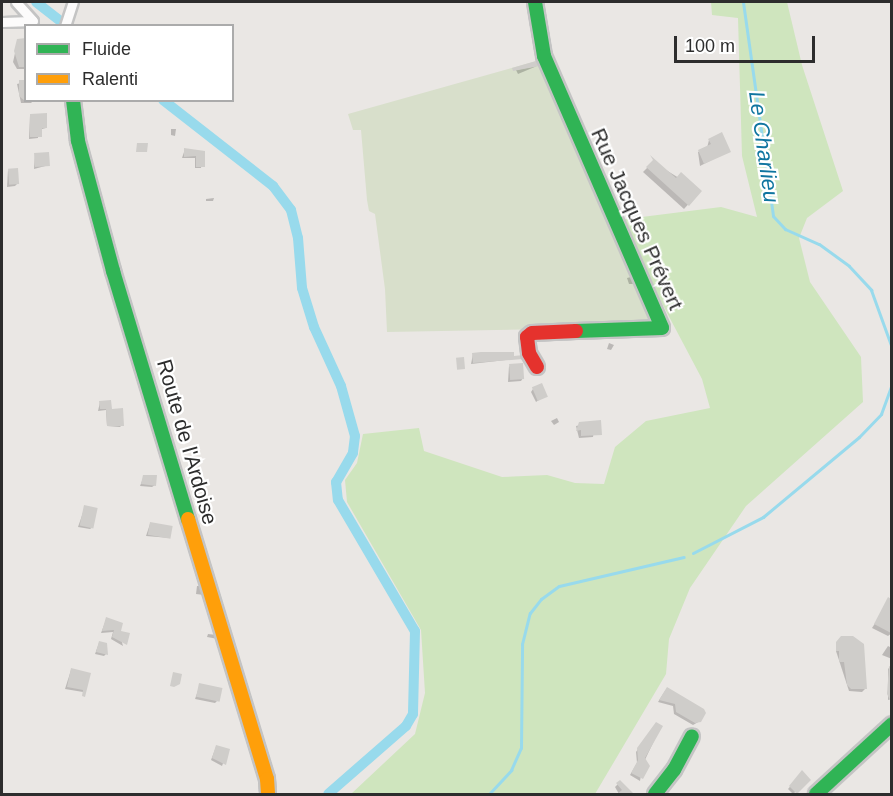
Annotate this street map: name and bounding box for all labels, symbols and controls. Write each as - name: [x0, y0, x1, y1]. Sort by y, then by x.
- legend: [24, 24, 234, 102]
- scale bar: [677, 24, 818, 62]
- text: 100 m: [685, 36, 735, 56]
- text: Fluide: [82, 39, 131, 59]
- text: Ralenti: [82, 69, 138, 89]
- water label: Le Charlieu: [743, 89, 785, 205]
- street label: Rue Jacques Prévert: [586, 124, 688, 314]
- street label: Route de l'Ardoise: [151, 356, 223, 528]

